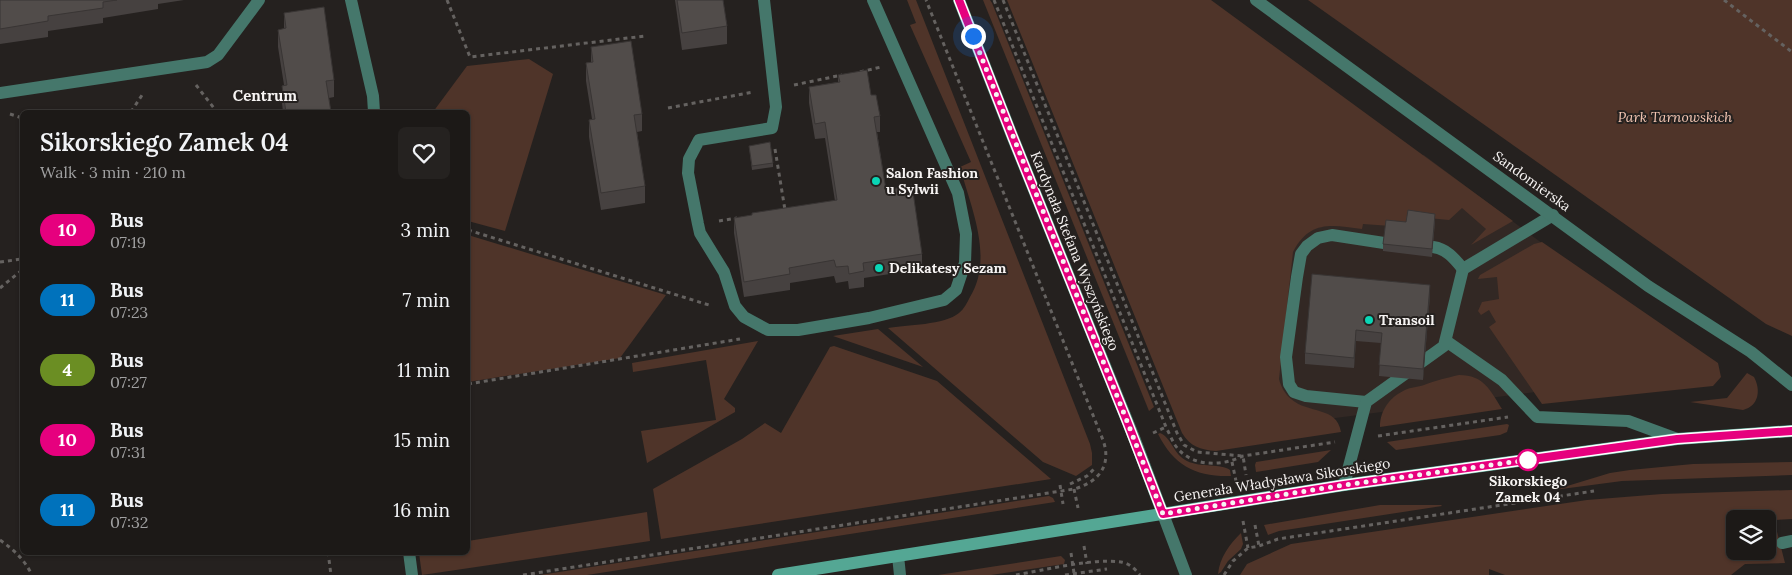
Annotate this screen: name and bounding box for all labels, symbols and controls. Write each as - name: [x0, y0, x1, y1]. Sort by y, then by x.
- your location: [961, 24, 986, 49]
- district label: Centrum: [233, 86, 297, 105]
- park label: Park Tarnowskich: [1618, 108, 1732, 126]
- text: Sikorskiego Zamek 04: [40, 127, 289, 158]
- button: heart: [398, 127, 450, 179]
- street label: Sandomierska: [1490, 147, 1574, 215]
- street label: Kardynała Stefana Wyszyńskiego: [1027, 149, 1123, 353]
- text: Walk · 3 min · 210 m: [40, 162, 186, 182]
- place label: Salon Fashion u Sylwii: [886, 164, 978, 198]
- marker: Salon Fashion u Sylwii: [870, 175, 882, 187]
- text: Bus: [110, 208, 143, 232]
- text: 10: [58, 218, 77, 241]
- text: 3 min: [401, 218, 450, 242]
- text: 07:19: [110, 232, 146, 252]
- place label: Delikatesy Sezam: [889, 259, 1007, 277]
- marker: Delikatesy Sezam: [873, 262, 885, 274]
- text: Bus: [110, 278, 143, 302]
- text: 11: [60, 288, 75, 311]
- text: 7 min: [402, 288, 450, 312]
- text: 07:23: [110, 302, 148, 322]
- place label: Transoil: [1379, 311, 1435, 329]
- marker: Transoil: [1363, 314, 1375, 326]
- text: Bus: [110, 348, 143, 372]
- text: 4: [63, 358, 72, 381]
- text: 11 min: [397, 358, 450, 382]
- text: 07:27: [110, 372, 147, 392]
- text: Bus: [110, 418, 143, 442]
- text: 10: [58, 428, 77, 451]
- text: 15 min: [394, 428, 450, 452]
- text: 07:31: [110, 442, 146, 462]
- marker: Sikorskiego Zamek 04: [1517, 449, 1539, 471]
- street label: Generała Władysława Sikorskiego: [1173, 454, 1391, 506]
- place label: Sikorskiego Zamek 04: [1489, 472, 1567, 506]
- text: Bus: [110, 488, 143, 512]
- text: 11: [60, 498, 75, 521]
- text: 16 min: [393, 498, 450, 522]
- map controls: [1726, 510, 1776, 560]
- button: layers: [1726, 510, 1776, 560]
- text: 07:32: [110, 512, 148, 532]

